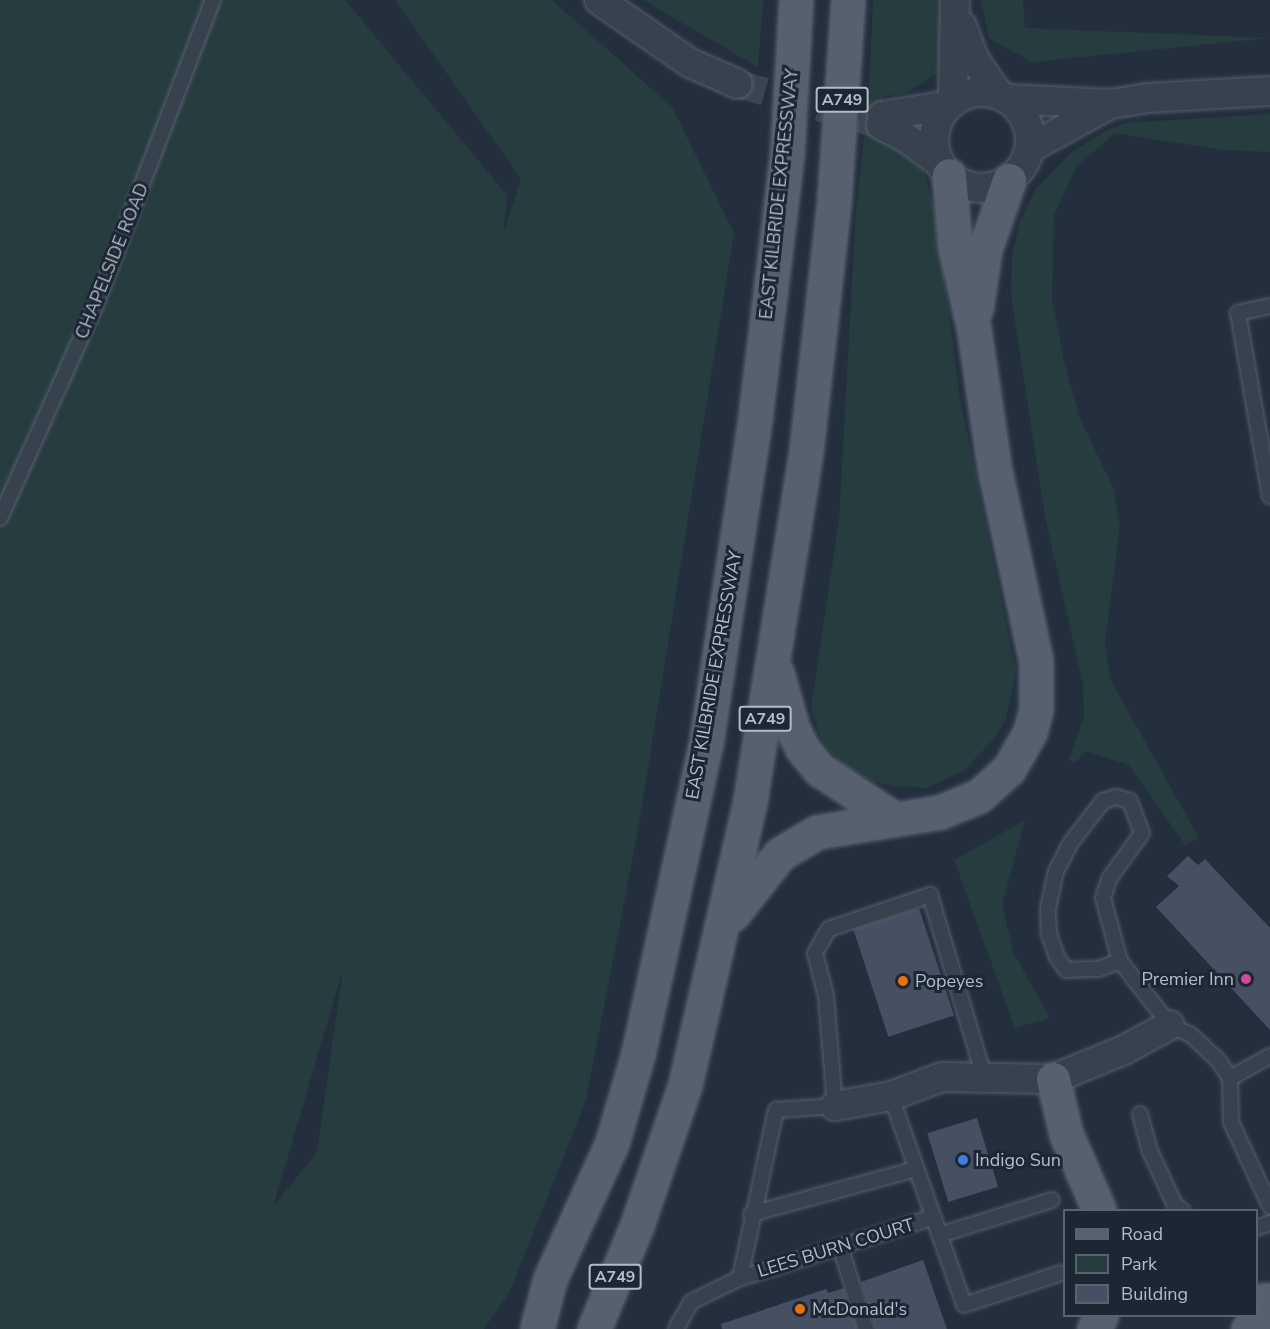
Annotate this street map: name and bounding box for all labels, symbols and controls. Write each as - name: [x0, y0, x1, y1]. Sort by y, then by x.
- street label: EAST KILBRIDE EXPRESSWAY: [755, 68, 803, 320]
- road number: A749: [815, 87, 869, 113]
- street label: CHAPELSIDE ROAD: [71, 180, 153, 342]
- street label: EAST KILBRIDE EXPRESSWAY: [682, 549, 746, 801]
- road number: A749: [738, 706, 792, 732]
- place label: Premier Inn: [1142, 968, 1234, 990]
- place label: Popeyes: [915, 970, 983, 992]
- marker: Premier Inn: [1239, 972, 1253, 986]
- marker: Popeyes: [896, 974, 910, 988]
- place label: Indigo Sun: [975, 1149, 1061, 1171]
- marker: Indigo Sun: [956, 1153, 970, 1167]
- legend: [1063, 1209, 1258, 1317]
- street label: LEES BURN COURT: [755, 1214, 917, 1282]
- text: Road: [1121, 1222, 1163, 1246]
- text: Park: [1121, 1252, 1157, 1276]
- road number: A749: [588, 1264, 642, 1290]
- text: Building: [1121, 1282, 1188, 1306]
- place label: McDonald's: [812, 1298, 907, 1320]
- marker: McDonald's: [793, 1302, 807, 1316]

